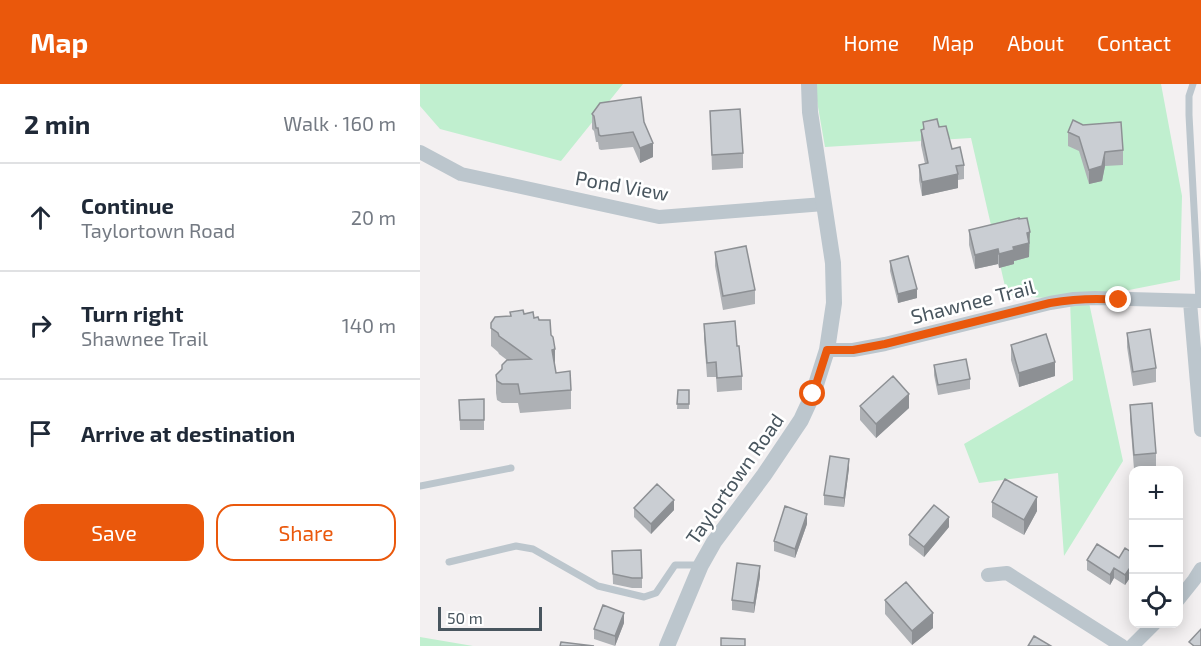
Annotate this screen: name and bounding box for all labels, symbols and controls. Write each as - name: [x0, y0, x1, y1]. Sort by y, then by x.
- text: Map: [30, 25, 88, 59]
- text: Home: [843, 30, 899, 55]
- text: Map: [932, 30, 974, 55]
- text: About: [1007, 30, 1064, 55]
- text: Contact: [1097, 30, 1171, 55]
- text: 2 min: [24, 108, 90, 139]
- text: Walk · 160 m: [283, 111, 396, 135]
- street label: Pond View: [574, 165, 671, 205]
- text: Continue: [81, 192, 174, 218]
- icon: ahead: [24, 201, 57, 234]
- text: 20 m: [351, 205, 396, 229]
- text: Taylortown Road: [81, 218, 235, 242]
- street label: Shawnee Trail: [908, 274, 1037, 328]
- route end: [1105, 286, 1131, 312]
- text: Turn right: [81, 300, 183, 326]
- icon: right: [24, 309, 57, 342]
- text: 140 m: [342, 313, 396, 337]
- text: Shawnee Trail: [81, 326, 208, 350]
- route start: [799, 380, 825, 406]
- street label: Taylortown Road: [680, 408, 788, 548]
- icon: arrive: [24, 417, 57, 450]
- text: Arrive at destination: [81, 420, 295, 446]
- map controls: [1129, 466, 1183, 628]
- button: +: [1129, 466, 1183, 520]
- button: Save: [24, 504, 204, 561]
- button: Share: [216, 504, 396, 561]
- button: −: [1129, 520, 1183, 574]
- button: locate: [1129, 574, 1183, 628]
- scale bar: [438, 604, 542, 632]
- text: 50 m: [447, 608, 483, 627]

